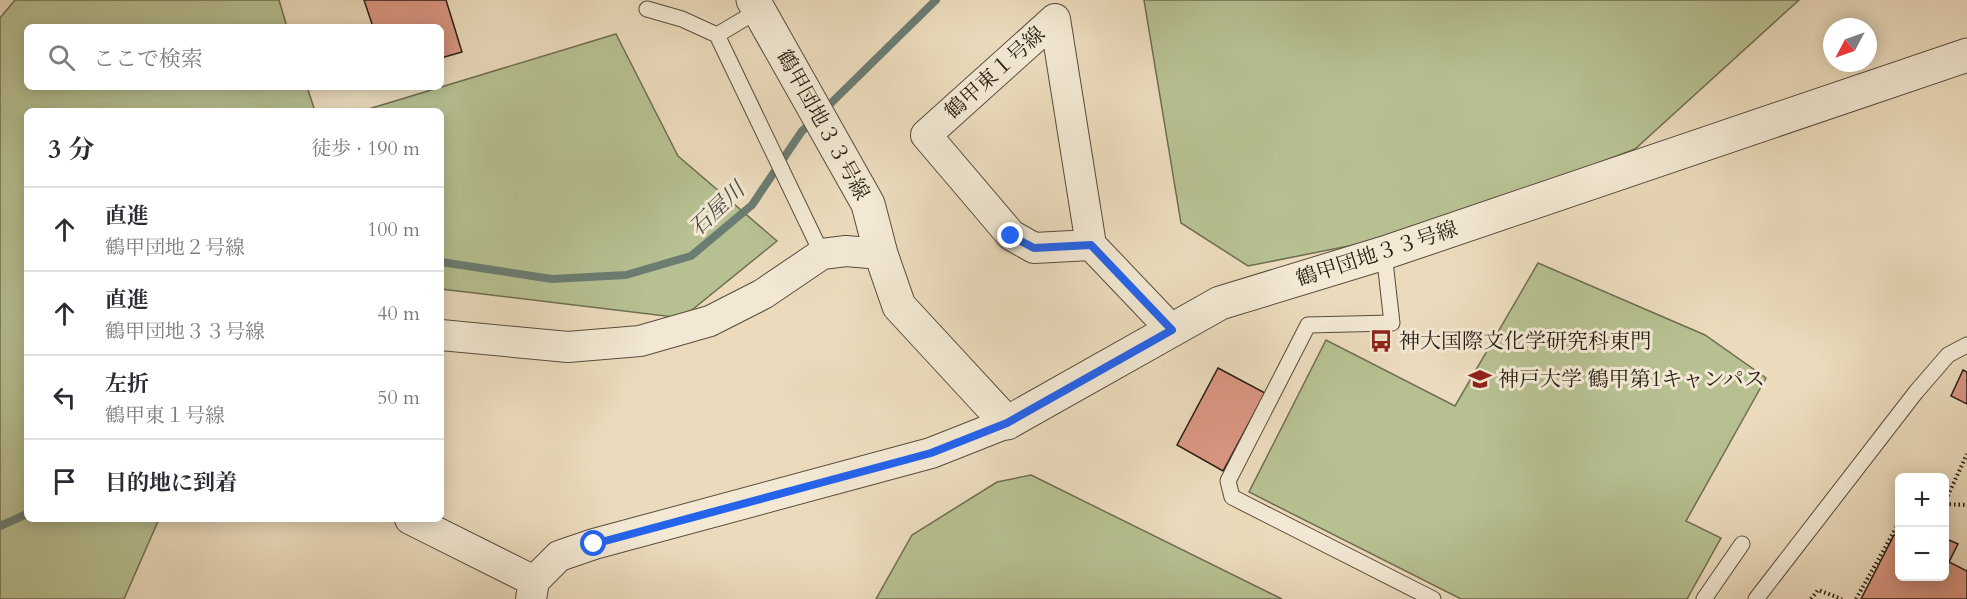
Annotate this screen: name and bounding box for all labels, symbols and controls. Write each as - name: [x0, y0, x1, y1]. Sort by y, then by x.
- north arrow: [1823, 18, 1877, 72]
- street label: 鶴甲東１号線: [938, 20, 1052, 126]
- search box: [24, 24, 444, 90]
- icon: search: [45, 41, 78, 74]
- text: ここで検索: [93, 44, 203, 74]
- street label: 鶴甲団地３３号線: [770, 45, 876, 205]
- text: 3 分: [48, 132, 94, 167]
- text: 徒歩 · 190 m: [311, 135, 420, 162]
- water label: 石屋川: [683, 174, 753, 242]
- text: 直進: [105, 201, 149, 231]
- icon: ahead: [48, 213, 81, 246]
- street label: 鶴甲団地３３号線: [1293, 214, 1461, 294]
- text: 100 m: [367, 216, 420, 243]
- route end: [997, 222, 1023, 248]
- text: 鶴甲団地２号線: [105, 234, 245, 261]
- text: 直進: [105, 285, 149, 315]
- icon: ahead: [48, 297, 81, 330]
- text: 40 m: [377, 300, 420, 327]
- text: 鶴甲団地３３号線: [105, 318, 265, 345]
- place label: 神大国際文化学研究科東門: [1399, 327, 1651, 356]
- bus stop icon: 神大国際文化学研究科東門: [1368, 328, 1394, 354]
- place label: 神戸大学 鶴甲第1キャンパス: [1498, 365, 1765, 394]
- school or university icon: 神戸大学 鶴甲第1キャンパス: [1467, 366, 1493, 392]
- text: 左折: [105, 369, 149, 399]
- icon: left: [48, 381, 81, 414]
- text: 50 m: [377, 384, 420, 411]
- text: 鶴甲東１号線: [105, 402, 225, 429]
- icon: arrive: [48, 465, 81, 498]
- text: 目的地に到着: [105, 468, 237, 498]
- map controls: [1895, 473, 1949, 581]
- button: +: [1895, 473, 1949, 527]
- button: −: [1895, 527, 1949, 581]
- route start: [580, 530, 606, 556]

